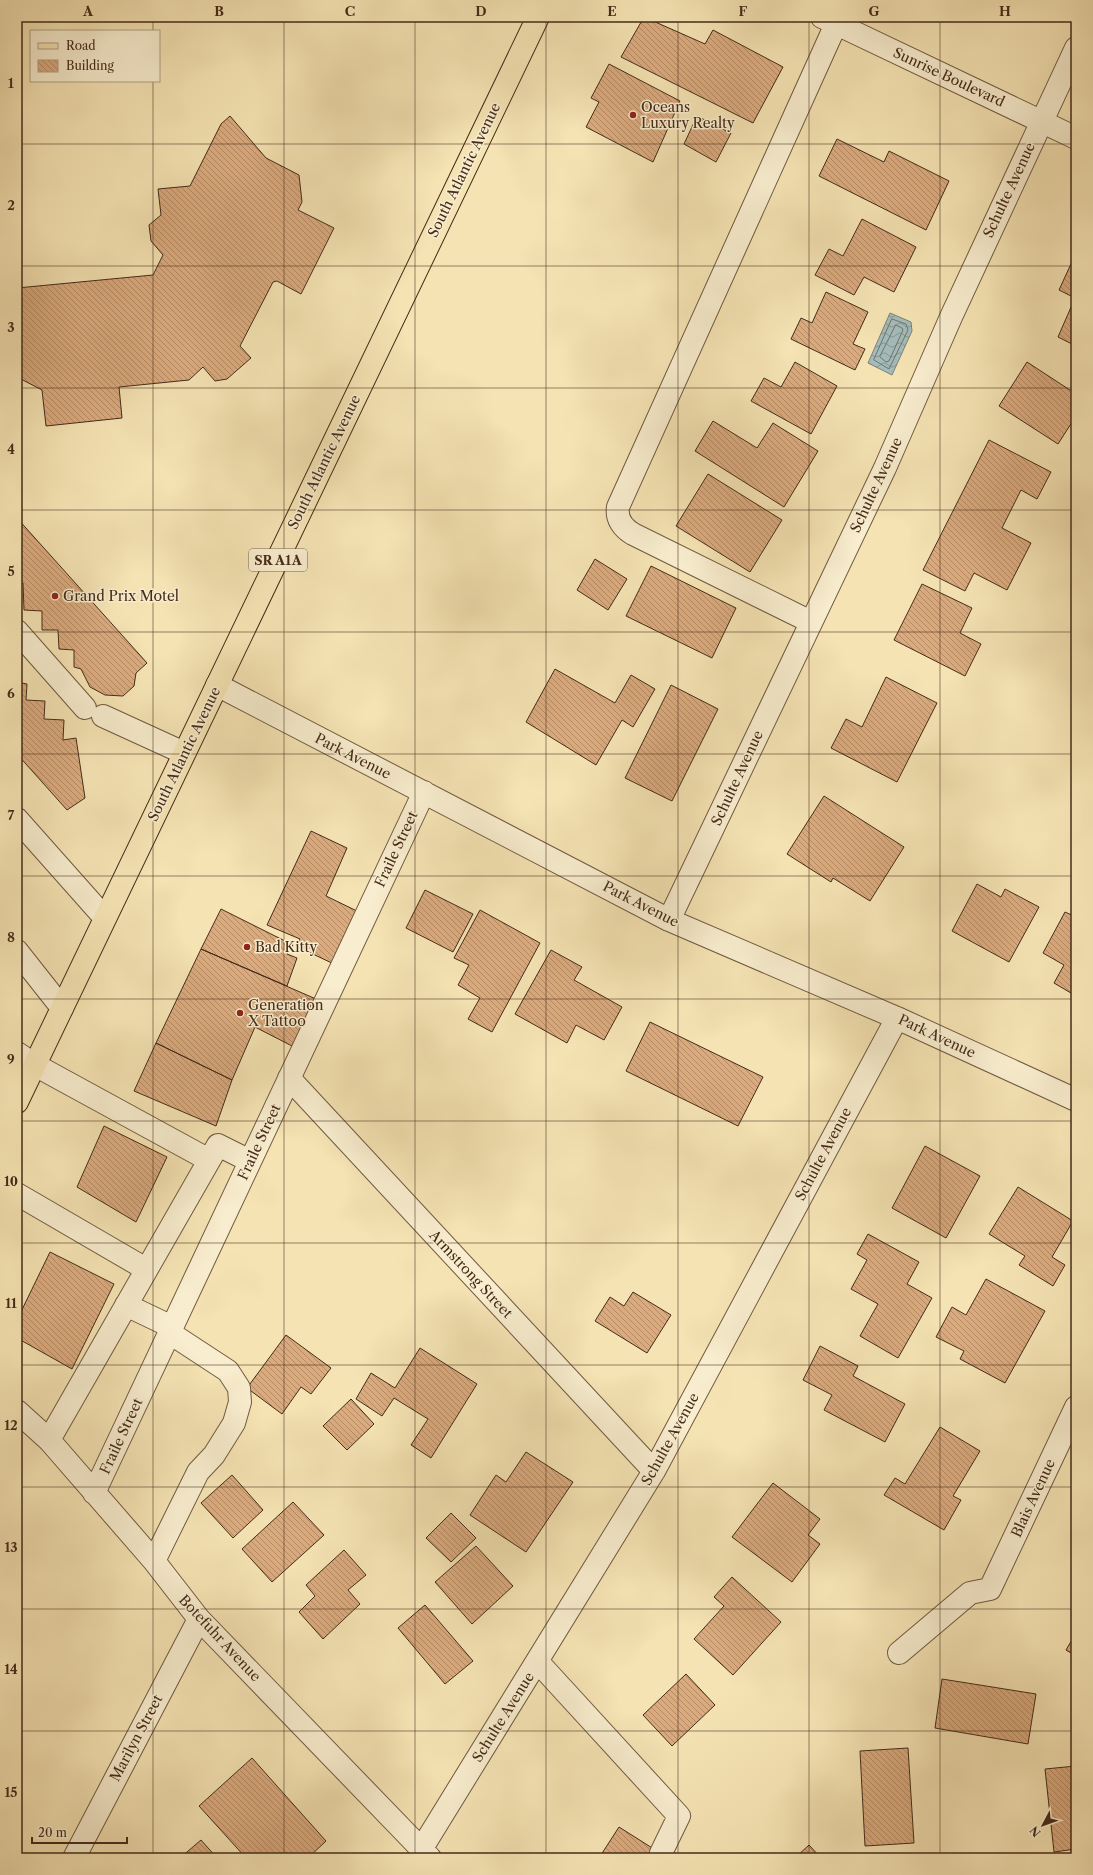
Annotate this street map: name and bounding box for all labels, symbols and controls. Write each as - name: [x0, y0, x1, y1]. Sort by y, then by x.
- text: A: [82, 3, 94, 19]
- text: B: [214, 3, 224, 19]
- text: C: [345, 3, 355, 19]
- text: D: [475, 3, 487, 19]
- text: E: [607, 3, 617, 19]
- text: F: [739, 3, 748, 19]
- text: G: [868, 3, 880, 19]
- text: H: [999, 3, 1011, 19]
- legend: [30, 30, 160, 82]
- text: Road: [66, 38, 96, 53]
- street label: Sunrise Boulevard: [890, 43, 1008, 111]
- text: Building: [66, 58, 114, 73]
- text: 1: [8, 75, 14, 91]
- place label: Oceans Luxury Realty: [641, 98, 735, 132]
- street label: South Atlantic Avenue: [424, 100, 504, 240]
- marker: Oceans Luxury Realty: [628, 110, 638, 120]
- street label: Schulte Avenue: [979, 139, 1039, 240]
- text: 2: [7, 197, 15, 213]
- text: 3: [7, 319, 15, 335]
- street label: South Atlantic Avenue: [284, 392, 364, 532]
- street label: Schulte Avenue: [846, 434, 906, 535]
- text: 4: [7, 441, 15, 457]
- road number: SR A1A: [249, 549, 307, 571]
- text: 5: [7, 563, 15, 579]
- place label: Grand Prix Motel: [63, 587, 179, 605]
- marker: Grand Prix Motel: [50, 591, 60, 601]
- street label: South Atlantic Avenue: [144, 684, 224, 824]
- text: 6: [7, 685, 15, 701]
- street label: Schulte Avenue: [707, 727, 767, 828]
- street label: Park Avenue: [312, 729, 394, 783]
- text: 7: [8, 807, 15, 823]
- street label: Fraile Street: [371, 808, 421, 890]
- street label: Park Avenue: [600, 877, 682, 931]
- text: 8: [7, 929, 15, 945]
- place label: Bad Kitty: [255, 938, 317, 956]
- marker: Bad Kitty: [242, 942, 252, 952]
- place label: Generation X Tattoo: [247, 996, 324, 1030]
- marker: Generation X Tattoo: [235, 1008, 245, 1018]
- street label: Park Avenue: [896, 1010, 979, 1062]
- text: 9: [7, 1051, 15, 1067]
- street label: Fraile Street: [234, 1101, 284, 1183]
- street label: Schulte Avenue: [791, 1104, 855, 1204]
- text: 10: [4, 1173, 18, 1189]
- street label: Armstrong Street: [425, 1225, 517, 1322]
- text: 11: [5, 1295, 17, 1311]
- street label: Schulte Avenue: [637, 1389, 703, 1488]
- street label: Fraile Street: [96, 1395, 146, 1477]
- text: 12: [4, 1417, 18, 1433]
- street label: Blais Avenue: [1007, 1456, 1059, 1540]
- text: 13: [4, 1539, 18, 1555]
- street label: Botefuhr Avenue: [175, 1591, 265, 1685]
- text: 14: [4, 1661, 18, 1677]
- street label: Schulte Avenue: [468, 1668, 538, 1765]
- street label: Marilyn Street: [106, 1692, 166, 1784]
- text: 15: [4, 1784, 18, 1800]
- north arrow: [1023, 1805, 1063, 1845]
- scale bar: [32, 1819, 127, 1845]
- text: N: [1027, 1823, 1044, 1840]
- text: 20 m: [38, 1825, 67, 1840]

